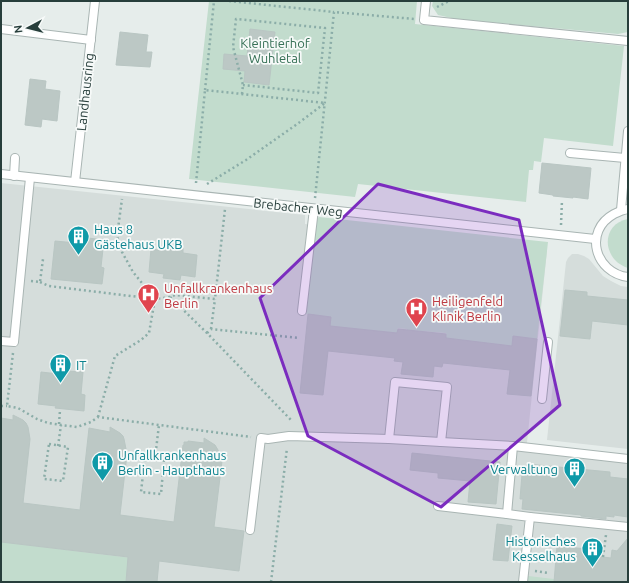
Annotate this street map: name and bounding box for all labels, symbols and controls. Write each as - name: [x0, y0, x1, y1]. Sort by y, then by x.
- north arrow: [8, 8, 48, 48]
- text: N: [12, 24, 25, 34]
- park label: Kleintierhof Wuhletal: [240, 36, 310, 65]
- street label: Landhausring: [74, 52, 96, 132]
- street label: Brebacher Weg: [253, 195, 343, 219]
- place label: Haus 8 Gästehaus UKB: [94, 222, 182, 251]
- building icon: Haus 8 Gästehaus UKB: [65, 223, 91, 256]
- place label: Unfallkrankenhaus Berlin: [164, 281, 273, 310]
- hospital icon: Unfallkrankenhaus Berlin: [136, 282, 162, 315]
- place label: Heiligenfeld Klinik Berlin: [432, 294, 503, 323]
- hospital icon: Heiligenfeld Klinik Berlin: [404, 295, 430, 328]
- building icon: IT: [48, 352, 74, 385]
- place label: IT: [76, 358, 87, 372]
- place label: Unfallkrankenhaus Berlin - Haupthaus: [118, 448, 227, 477]
- building icon: Unfallkrankenhaus Berlin - Haupthaus: [90, 449, 116, 482]
- building icon: Verwaltung: [561, 456, 587, 489]
- place label: Verwaltung: [490, 462, 558, 476]
- place label: Historisches Kesselhaus: [505, 534, 576, 563]
- building icon: Historisches Kesselhaus: [579, 535, 605, 568]

